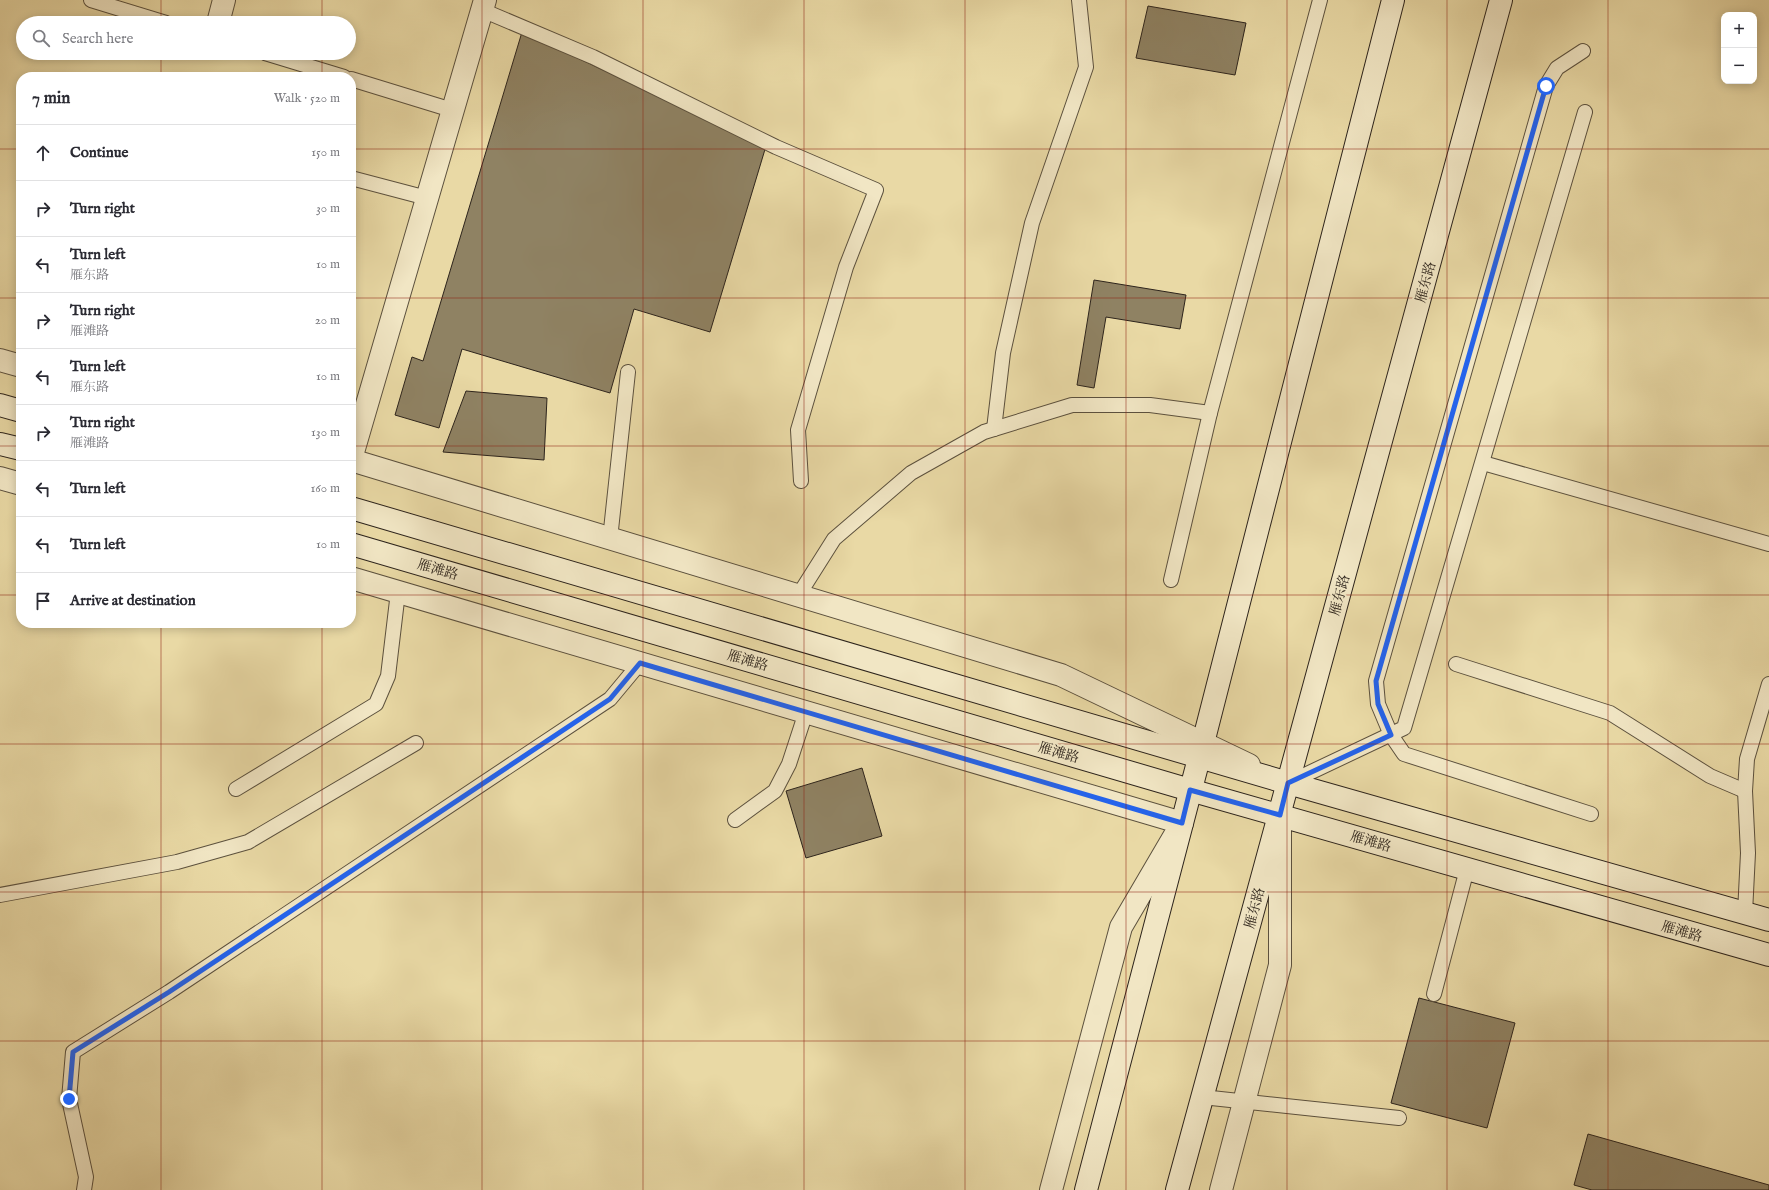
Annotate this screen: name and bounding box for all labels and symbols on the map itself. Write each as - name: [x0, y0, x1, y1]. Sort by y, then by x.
- route start: [1537, 77, 1555, 95]
- street label: 雁东路: [1412, 260, 1440, 305]
- street label: 雁滩路: [415, 556, 460, 584]
- street label: 雁东路: [1326, 573, 1354, 618]
- street label: 雁滩路: [725, 647, 770, 675]
- street label: 雁滩路: [1036, 739, 1081, 767]
- street label: 雁滩路: [1348, 828, 1393, 856]
- street label: 雁东路: [1241, 886, 1269, 931]
- street label: 雁滩路: [1659, 918, 1704, 946]
- route end: [60, 1090, 78, 1108]

